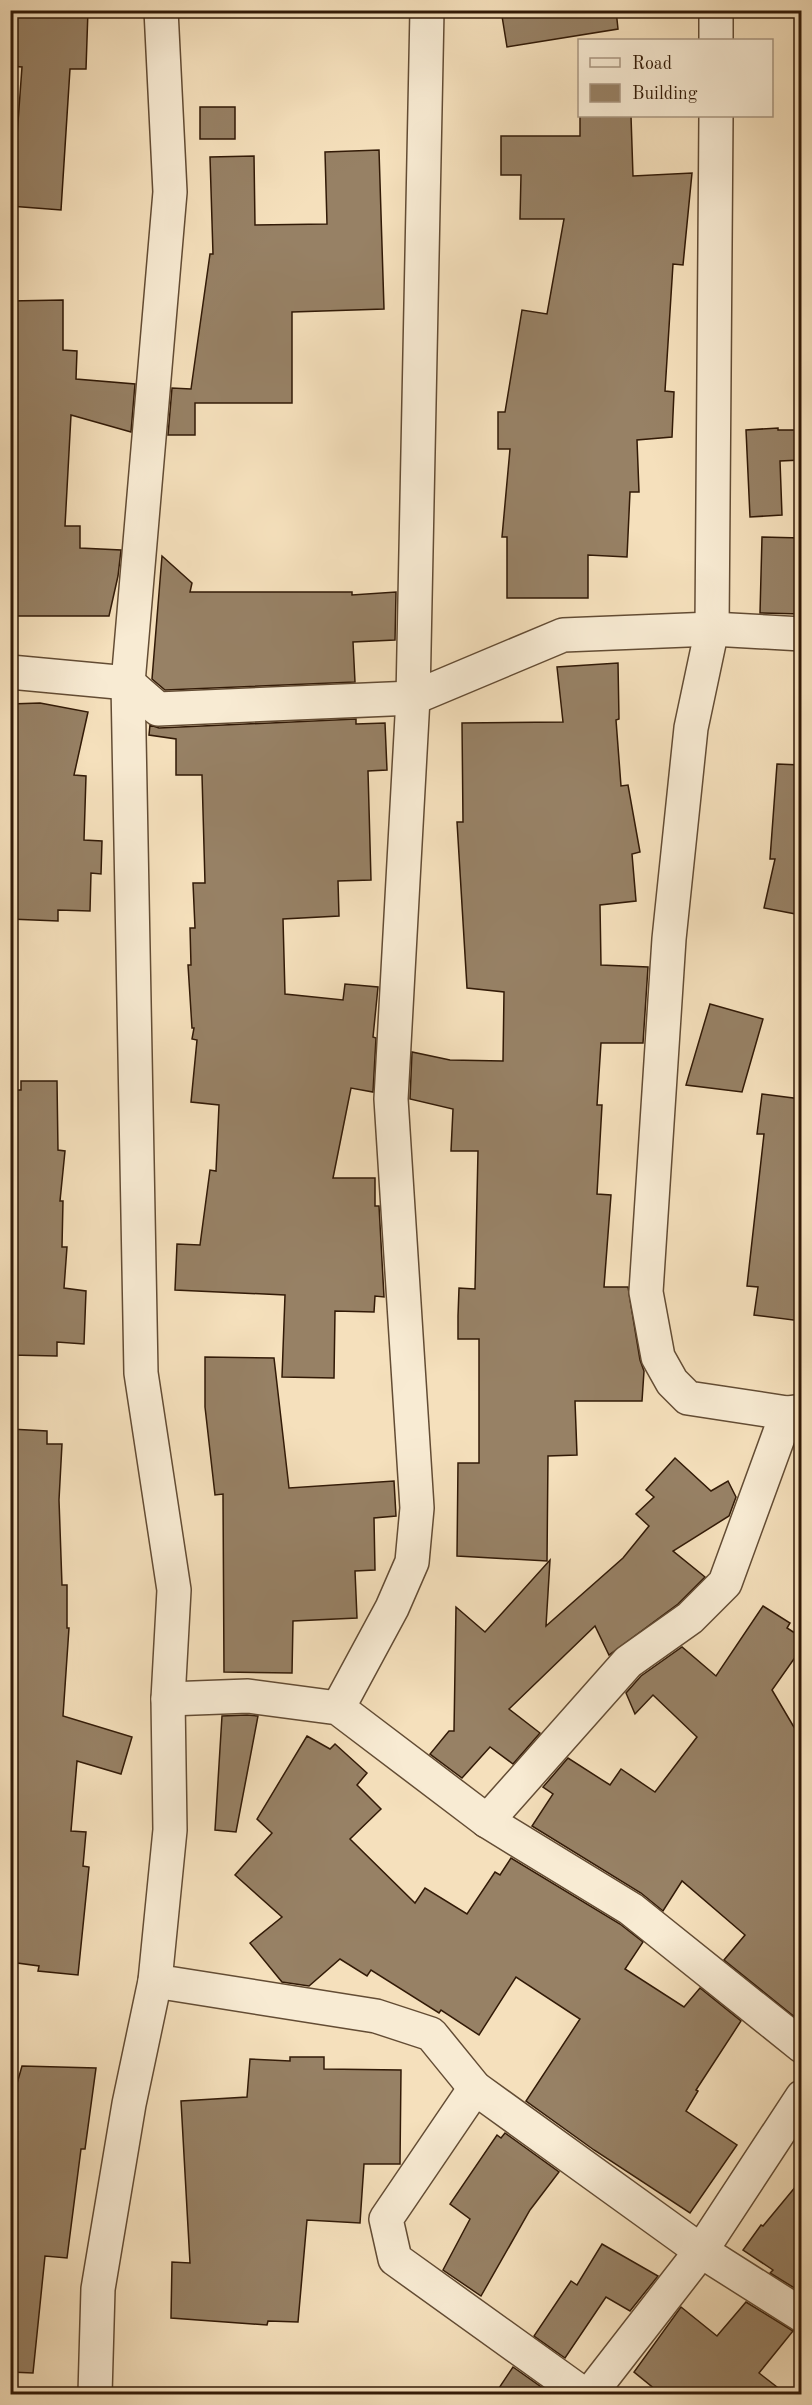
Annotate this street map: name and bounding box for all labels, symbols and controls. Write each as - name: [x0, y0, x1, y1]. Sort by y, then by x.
- legend: [578, 39, 773, 117]
- text: Road: [632, 55, 672, 73]
- text: Building: [632, 85, 698, 103]

